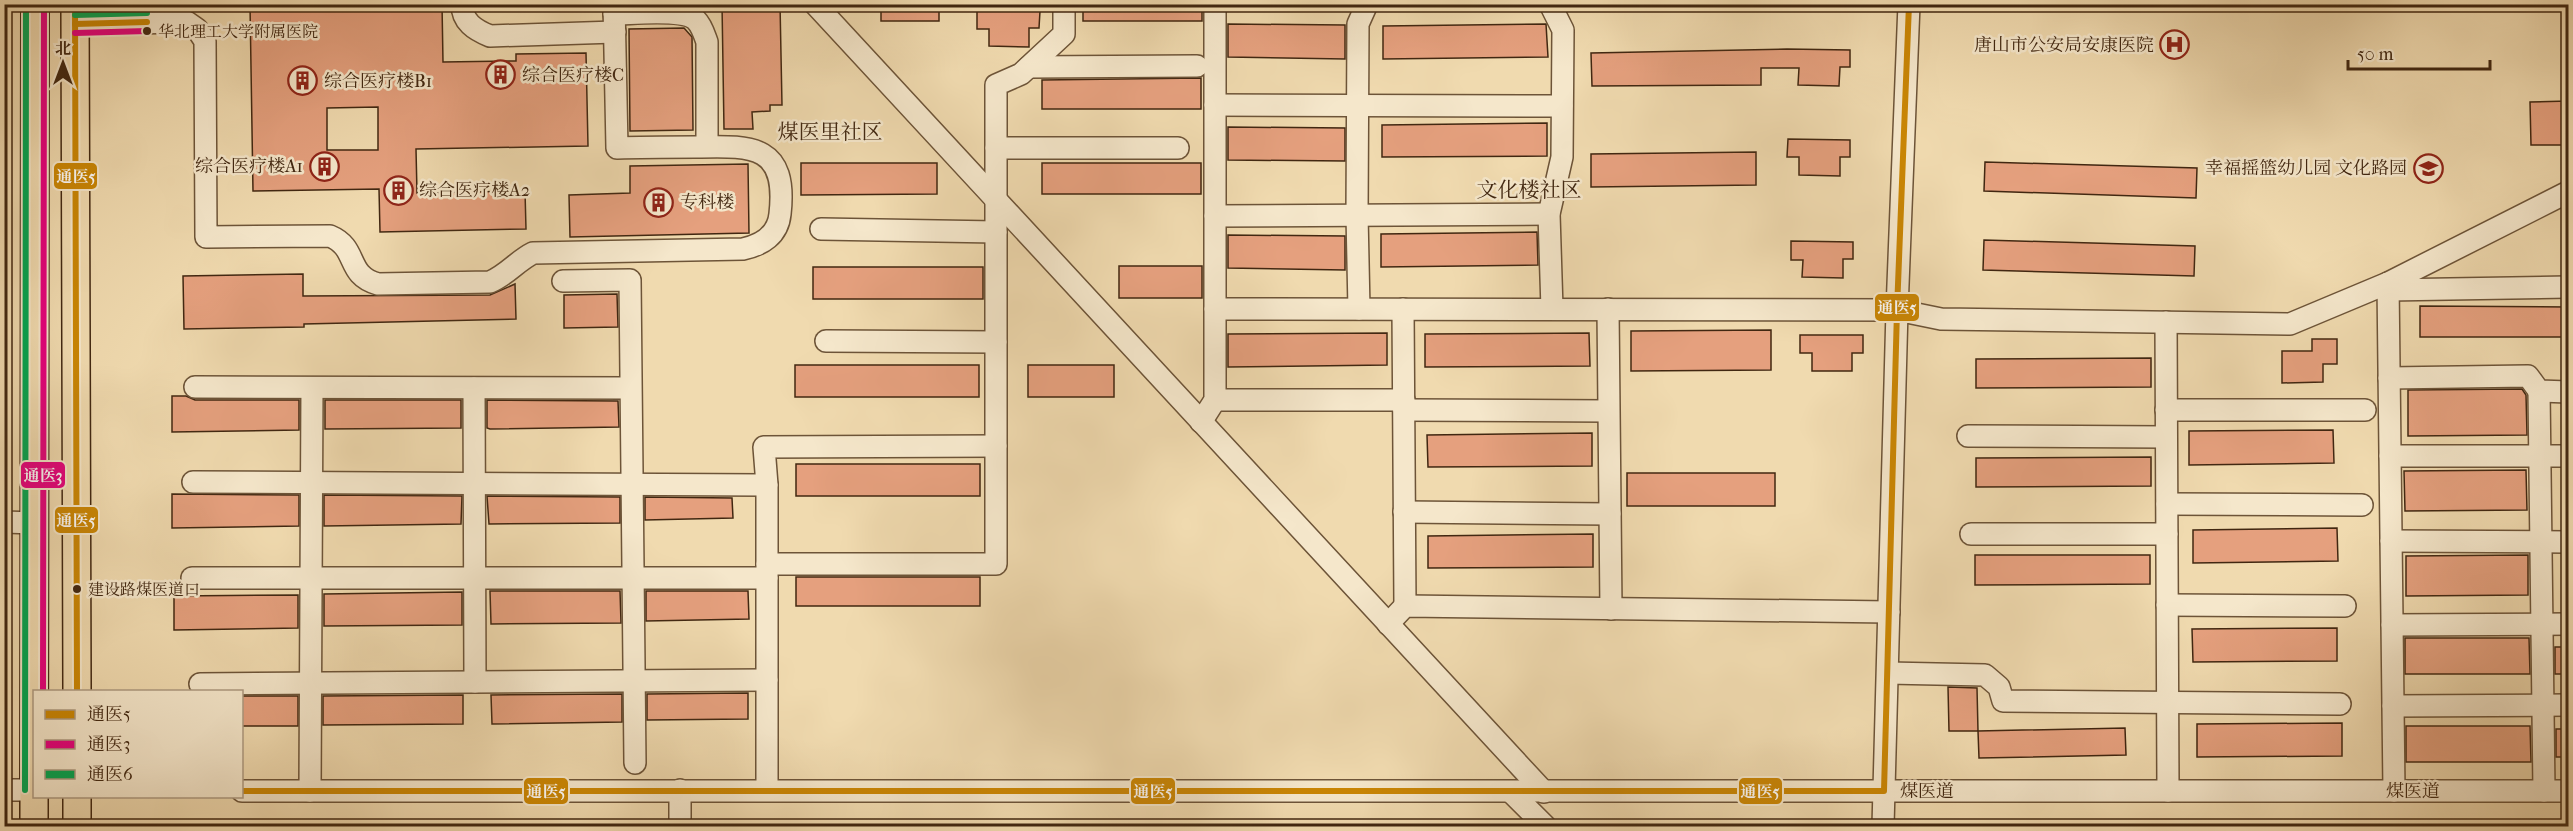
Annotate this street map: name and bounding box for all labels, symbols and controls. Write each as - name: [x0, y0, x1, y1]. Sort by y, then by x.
- place label: 华北理工大学附属医院: [158, 22, 318, 41]
- marker: 华北理工大学附属医院: [141, 25, 153, 37]
- hospital icon: 唐山市公安局安康医院: [2159, 29, 2191, 61]
- north arrow: [33, 33, 93, 93]
- scale bar: [2348, 33, 2490, 71]
- place label: 唐山市公安局安康医院: [1974, 35, 2154, 56]
- text: 北: [55, 39, 71, 58]
- text: 50 m: [2357, 44, 2394, 65]
- building icon: 综合医疗楼C: [485, 59, 517, 91]
- building icon: 综合医疗楼B1: [287, 65, 319, 97]
- place label: 综合医疗楼C: [522, 65, 624, 86]
- place label: 综合医疗楼B1: [324, 71, 432, 92]
- district label: 煤医里社区: [778, 120, 883, 144]
- building icon: 综合医疗楼A1: [308, 150, 340, 182]
- school or university icon: 幸福摇篮幼儿园 文化路园: [2412, 152, 2444, 184]
- place label: 综合医疗楼A1: [195, 156, 303, 177]
- place label: 幸福摇篮幼儿园 文化路园: [2205, 158, 2407, 179]
- line badge: 通医5: [53, 162, 98, 190]
- text: 通医5: [57, 167, 96, 186]
- building icon: 综合医疗楼A2: [382, 174, 414, 206]
- district label: 文化楼社区: [1477, 178, 1582, 202]
- place label: 综合医疗楼A2: [419, 180, 530, 201]
- building icon: 专科楼: [643, 186, 675, 218]
- place label: 专科楼: [680, 192, 734, 213]
- line badge: 通医5: [1874, 293, 1920, 322]
- text: 通医5: [1878, 298, 1917, 317]
- line badge: 通医3: [20, 461, 66, 489]
- text: 通医3: [24, 466, 62, 486]
- line badge: 通医5: [54, 506, 99, 534]
- text: 通医5: [57, 511, 96, 530]
- place label: 建设路煤医道口: [88, 580, 200, 599]
- marker: 建设路煤医道口: [71, 583, 83, 595]
- legend: [33, 690, 243, 798]
- text: 通医5: [87, 704, 131, 725]
- text: 通医3: [87, 734, 130, 755]
- text: 通医6: [87, 764, 133, 785]
- line badge: 通医5: [523, 777, 569, 805]
- line badge: 通医5: [1130, 777, 1176, 805]
- line badge: 通医5: [1738, 777, 1783, 805]
- street label: 煤医道: [1900, 781, 1954, 802]
- street label: 煤医道: [2386, 781, 2440, 802]
- text: 通医5: [527, 782, 566, 801]
- text: 通医5: [1134, 782, 1173, 801]
- text: 通医5: [1741, 782, 1780, 801]

